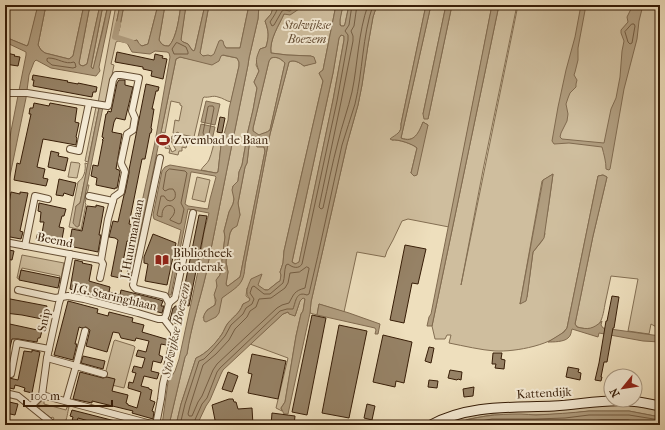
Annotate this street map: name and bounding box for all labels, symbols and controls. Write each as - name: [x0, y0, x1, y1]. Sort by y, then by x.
- park label: Stolwijkse Boezem: [282, 18, 332, 46]
- sports icon: Zwembad de Baan: [155, 132, 171, 148]
- place label: Zwembad de Baan: [174, 133, 268, 147]
- street label: J. Huurmanlaan: [117, 198, 147, 281]
- street label: Beemd: [36, 230, 75, 250]
- place label: Bibliotheek Gouderak: [173, 246, 233, 274]
- library icon: Bibliotheek Gouderak: [154, 252, 170, 268]
- street label: J.G. Staringhlaan: [71, 280, 158, 313]
- water label: Stolwijkse Boezem: [158, 281, 193, 380]
- street label: Snip: [35, 307, 53, 333]
- north arrow: [603, 368, 643, 408]
- scale bar: [24, 382, 112, 408]
- street label: Kattendijk: [516, 385, 573, 401]
- text: N: [607, 385, 622, 400]
- text: 100 m: [30, 389, 60, 403]

